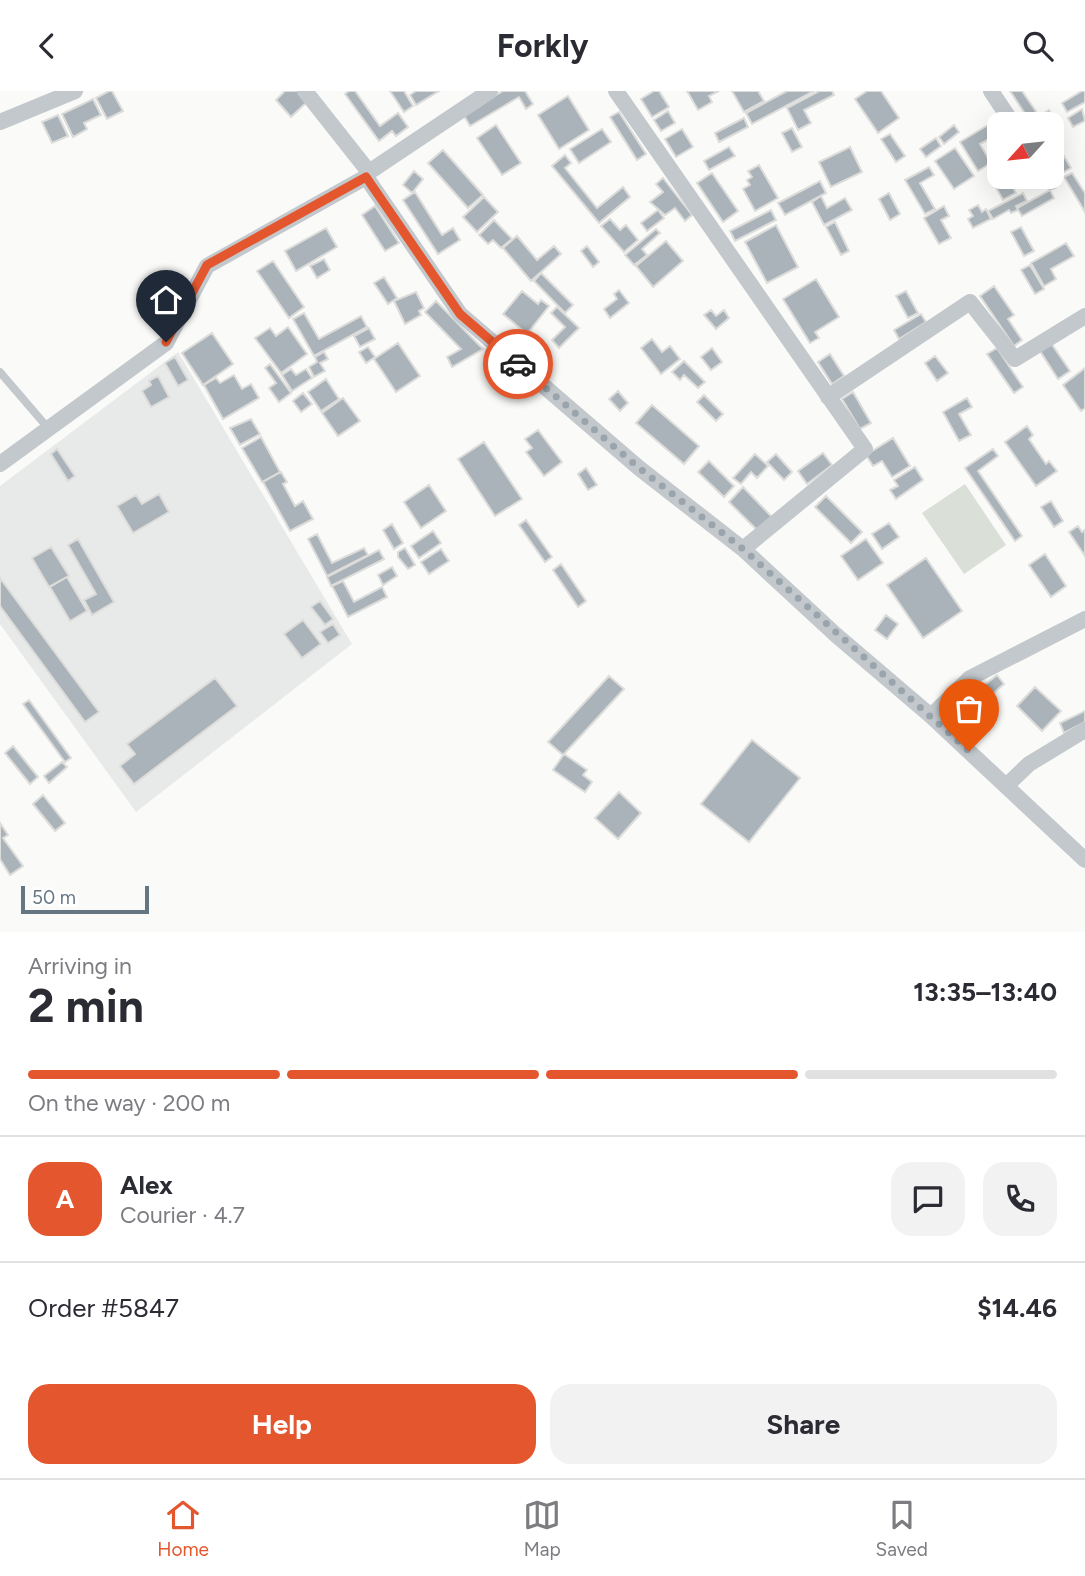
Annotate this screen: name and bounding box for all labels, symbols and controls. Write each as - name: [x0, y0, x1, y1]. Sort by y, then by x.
- icon: back: [28, 27, 66, 65]
- text: Forkly: [497, 27, 588, 65]
- icon: search: [1019, 27, 1057, 65]
- north arrow: [987, 112, 1064, 189]
- map controls: [987, 112, 1064, 189]
- pin: [136, 270, 196, 342]
- icon: home: [147, 281, 185, 319]
- courier: [483, 329, 553, 399]
- icon: car: [499, 345, 537, 383]
- pin: [939, 679, 999, 751]
- icon: bag: [950, 690, 988, 728]
- scale bar: [21, 883, 149, 915]
- text: 50 m: [32, 886, 76, 909]
- text: Arriving in: [28, 952, 132, 980]
- text: 13:35–13:40: [913, 976, 1057, 1008]
- text: 2 min: [28, 978, 144, 1034]
- text: On the way · 200 m: [28, 1089, 230, 1117]
- button: chat: [891, 1162, 965, 1236]
- button: phone: [983, 1162, 1057, 1236]
- text: Alex: [120, 1169, 173, 1201]
- text: A: [56, 1183, 74, 1215]
- text: Courier · 4.7: [120, 1201, 245, 1229]
- text: Order #5847: [28, 1292, 179, 1324]
- text: $14.46: [977, 1292, 1057, 1324]
- button: Help: [28, 1384, 536, 1464]
- button: Share: [550, 1384, 1057, 1464]
- tab: Home: [157, 1496, 209, 1561]
- tab: Map: [523, 1496, 561, 1561]
- tab: Saved: [875, 1496, 928, 1561]

